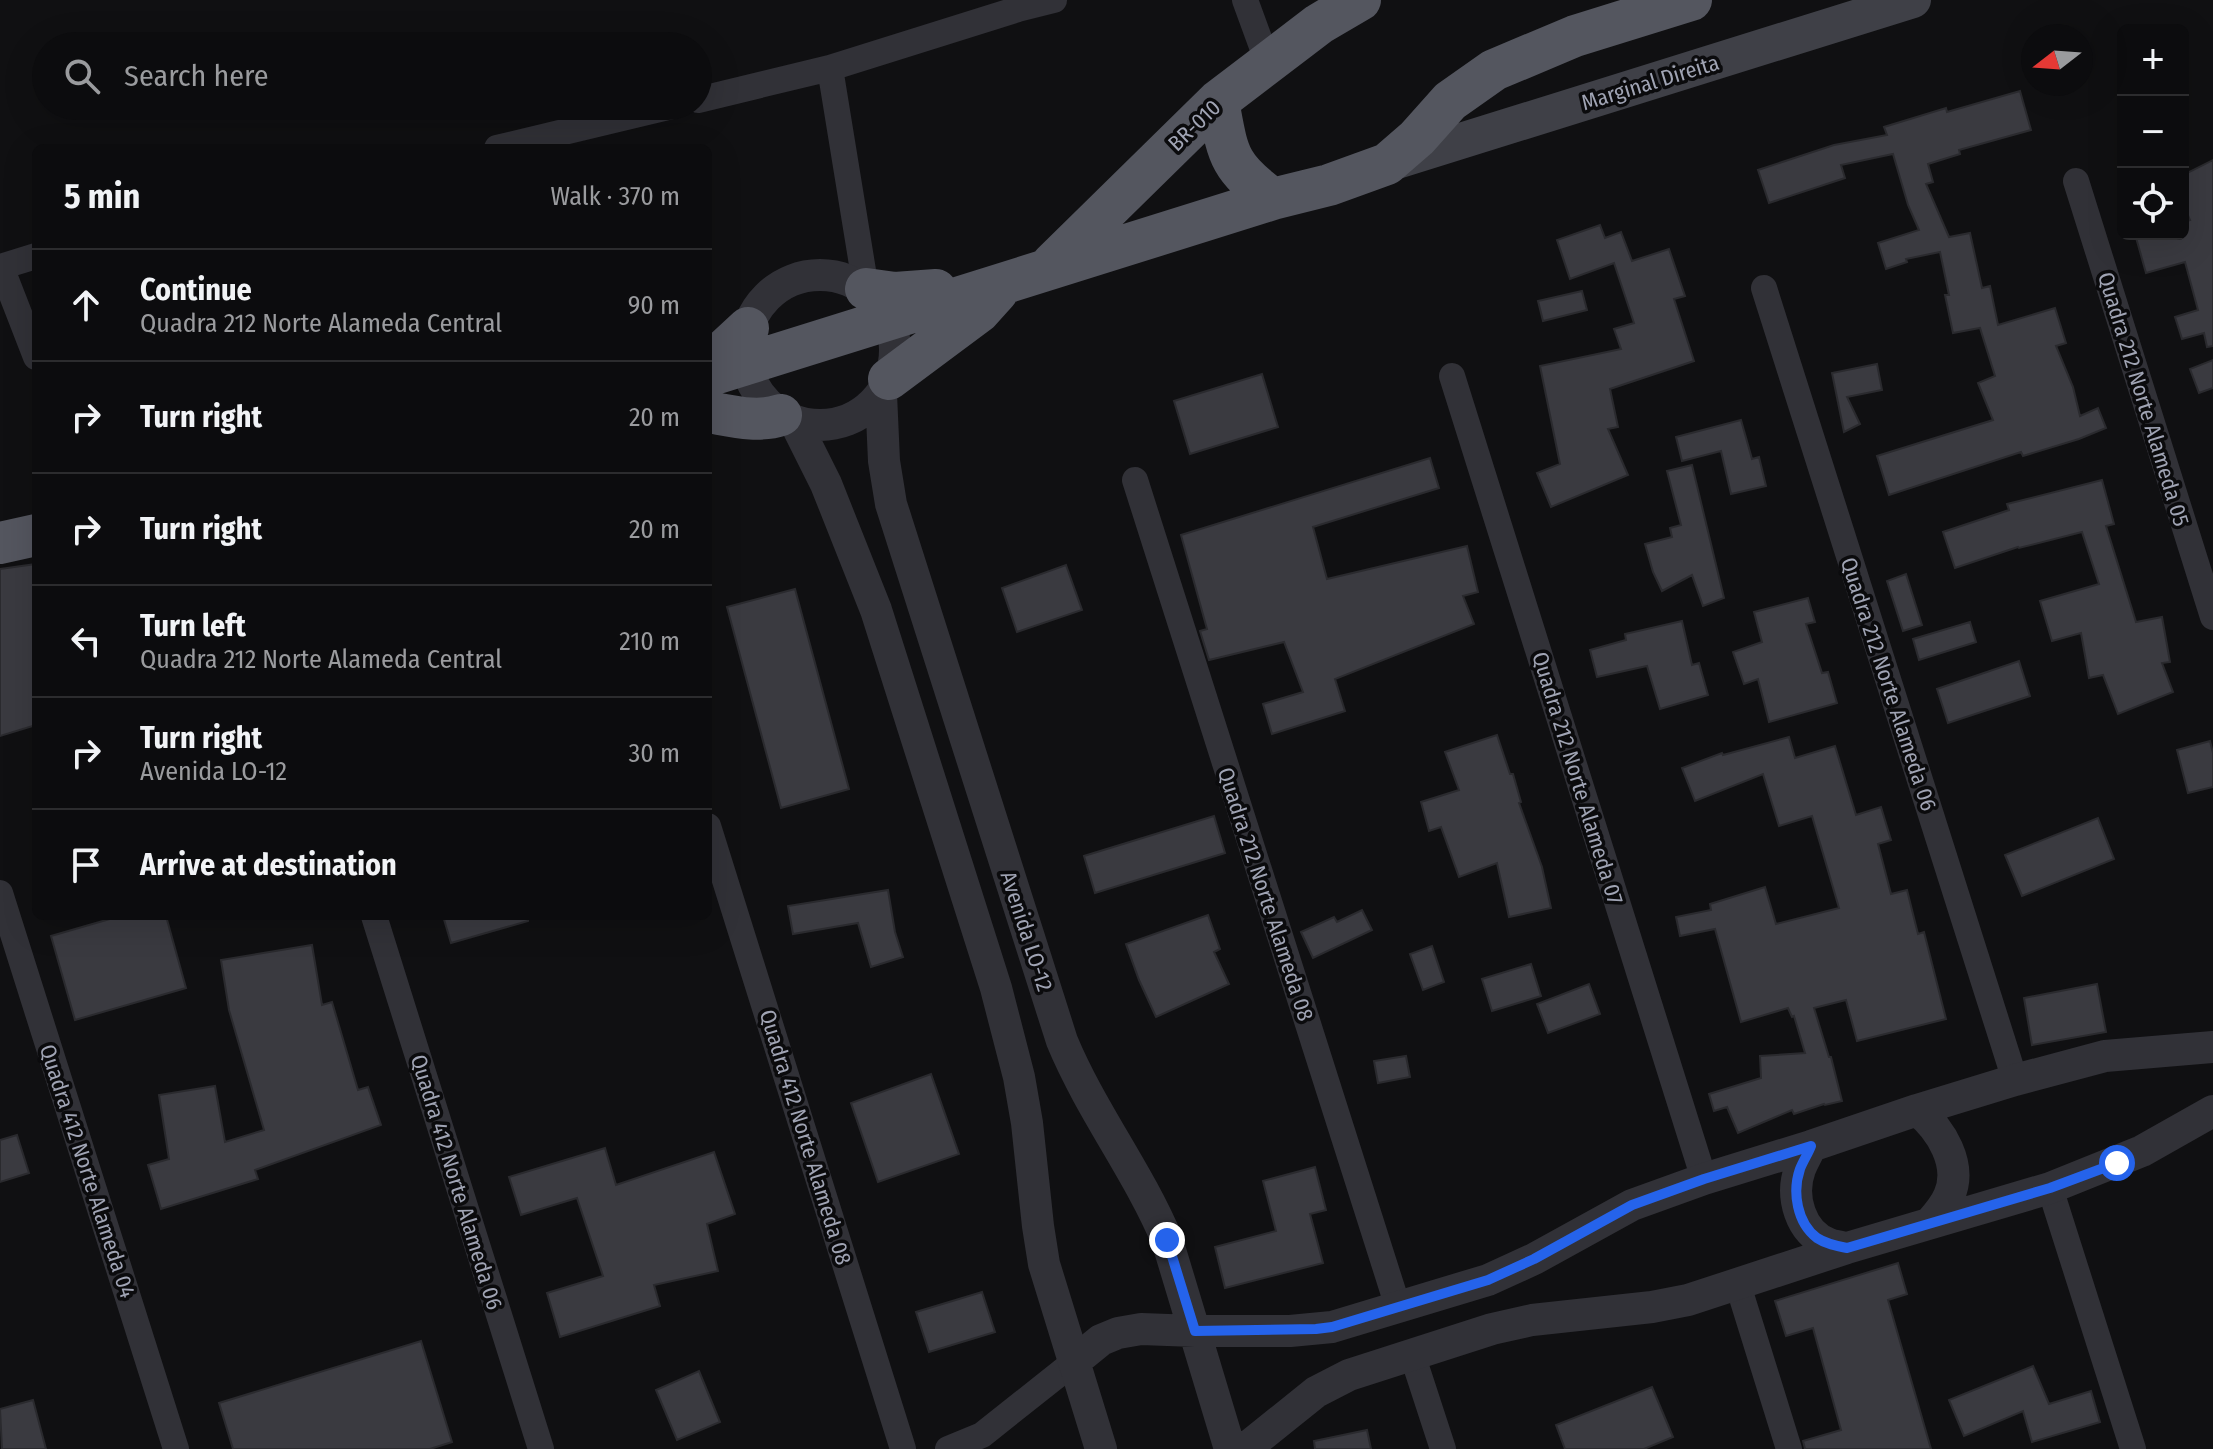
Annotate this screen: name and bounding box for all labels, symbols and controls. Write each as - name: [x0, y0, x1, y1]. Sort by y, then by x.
- north arrow: [2021, 24, 2093, 96]
- map controls: [2117, 24, 2189, 240]
- button: +: [2117, 24, 2189, 96]
- search box: [32, 32, 712, 120]
- street label: Marginal Direita: [1578, 49, 1722, 116]
- icon: search: [60, 54, 104, 98]
- text: Search here: [124, 58, 269, 94]
- street label: BR-010: [1162, 94, 1226, 157]
- button: −: [2117, 96, 2189, 168]
- button: locate: [2117, 168, 2189, 240]
- text: 5 min: [64, 176, 140, 217]
- text: Walk · 370 m: [551, 181, 680, 212]
- street label: Quadra 212 Norte Alameda 05: [2092, 269, 2195, 529]
- text: Continue: [140, 272, 252, 308]
- icon: ahead: [64, 283, 108, 327]
- text: 90 m: [628, 290, 680, 321]
- text: Quadra 212 Norte Alameda Central: [140, 308, 502, 339]
- icon: right: [64, 395, 108, 439]
- text: Turn right: [140, 399, 262, 435]
- text: 20 m: [629, 402, 680, 433]
- icon: right: [64, 507, 108, 551]
- text: Turn right: [140, 511, 262, 547]
- text: 20 m: [629, 514, 680, 545]
- street label: Quadra 212 Norte Alameda 06: [1835, 554, 1942, 814]
- text: Turn left: [140, 608, 246, 644]
- icon: left: [64, 619, 108, 663]
- text: 210 m: [619, 626, 680, 657]
- text: Quadra 212 Norte Alameda Central: [140, 644, 502, 675]
- street label: Quadra 212 Norte Alameda 07: [1526, 649, 1629, 908]
- text: Turn right: [140, 720, 262, 756]
- icon: right: [64, 731, 108, 775]
- text: 30 m: [629, 738, 680, 769]
- text: Avenida LO-12: [140, 756, 287, 787]
- street label: Quadra 212 Norte Alameda 08: [1212, 764, 1319, 1024]
- icon: arrive: [64, 843, 108, 887]
- text: Arrive at destination: [140, 847, 397, 883]
- street label: Avenida LO-12: [994, 868, 1059, 995]
- street label: Quadra 412 Norte Alameda 08: [754, 1006, 857, 1268]
- street label: Quadra 412 Norte Alameda 04: [34, 1041, 141, 1302]
- street label: Quadra 412 Norte Alameda 06: [405, 1051, 508, 1313]
- route start: [2099, 1145, 2135, 1181]
- route end: [1149, 1222, 1185, 1258]

